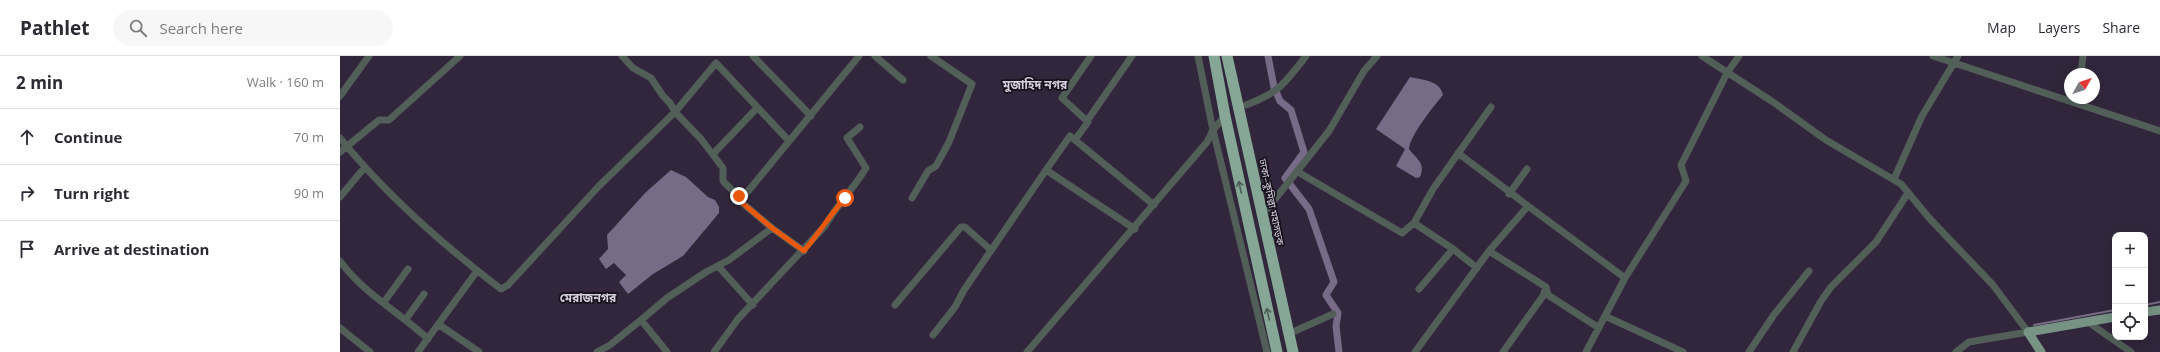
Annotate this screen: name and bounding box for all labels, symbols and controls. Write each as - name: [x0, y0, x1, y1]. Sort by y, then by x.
- search box: [113, 10, 393, 46]
- text: Pathlet: [20, 15, 89, 41]
- icon: search: [127, 17, 149, 39]
- text: Search here: [159, 18, 243, 38]
- text: Map: [1987, 18, 2016, 37]
- text: Layers: [2038, 18, 2080, 37]
- text: Share: [2102, 18, 2140, 37]
- north arrow: [2064, 68, 2100, 104]
- text: 2 min: [16, 71, 63, 94]
- text: Walk · 160 m: [247, 73, 324, 91]
- district label: মুজাহিদ নগর: [1002, 76, 1068, 93]
- icon: ahead: [16, 126, 38, 148]
- text: Continue: [54, 127, 122, 147]
- text: 70 m: [294, 128, 324, 146]
- street label: ঢাকা–কুমিল্লা মহাসড়ক: [1256, 156, 1288, 247]
- one-way arrow: [1235, 181, 1243, 194]
- icon: right: [16, 182, 38, 204]
- text: Turn right: [54, 183, 129, 203]
- text: 90 m: [294, 184, 324, 202]
- route end: [730, 187, 748, 205]
- route start: [836, 189, 854, 207]
- map controls: [2112, 232, 2148, 340]
- button: +: [2112, 232, 2148, 268]
- icon: arrive: [16, 238, 38, 260]
- text: Arrive at destination: [54, 239, 209, 259]
- button: −: [2112, 268, 2148, 304]
- district label: মেরাজনগর: [560, 289, 617, 306]
- button: locate: [2112, 304, 2148, 340]
- one-way arrow: [1264, 308, 1272, 321]

